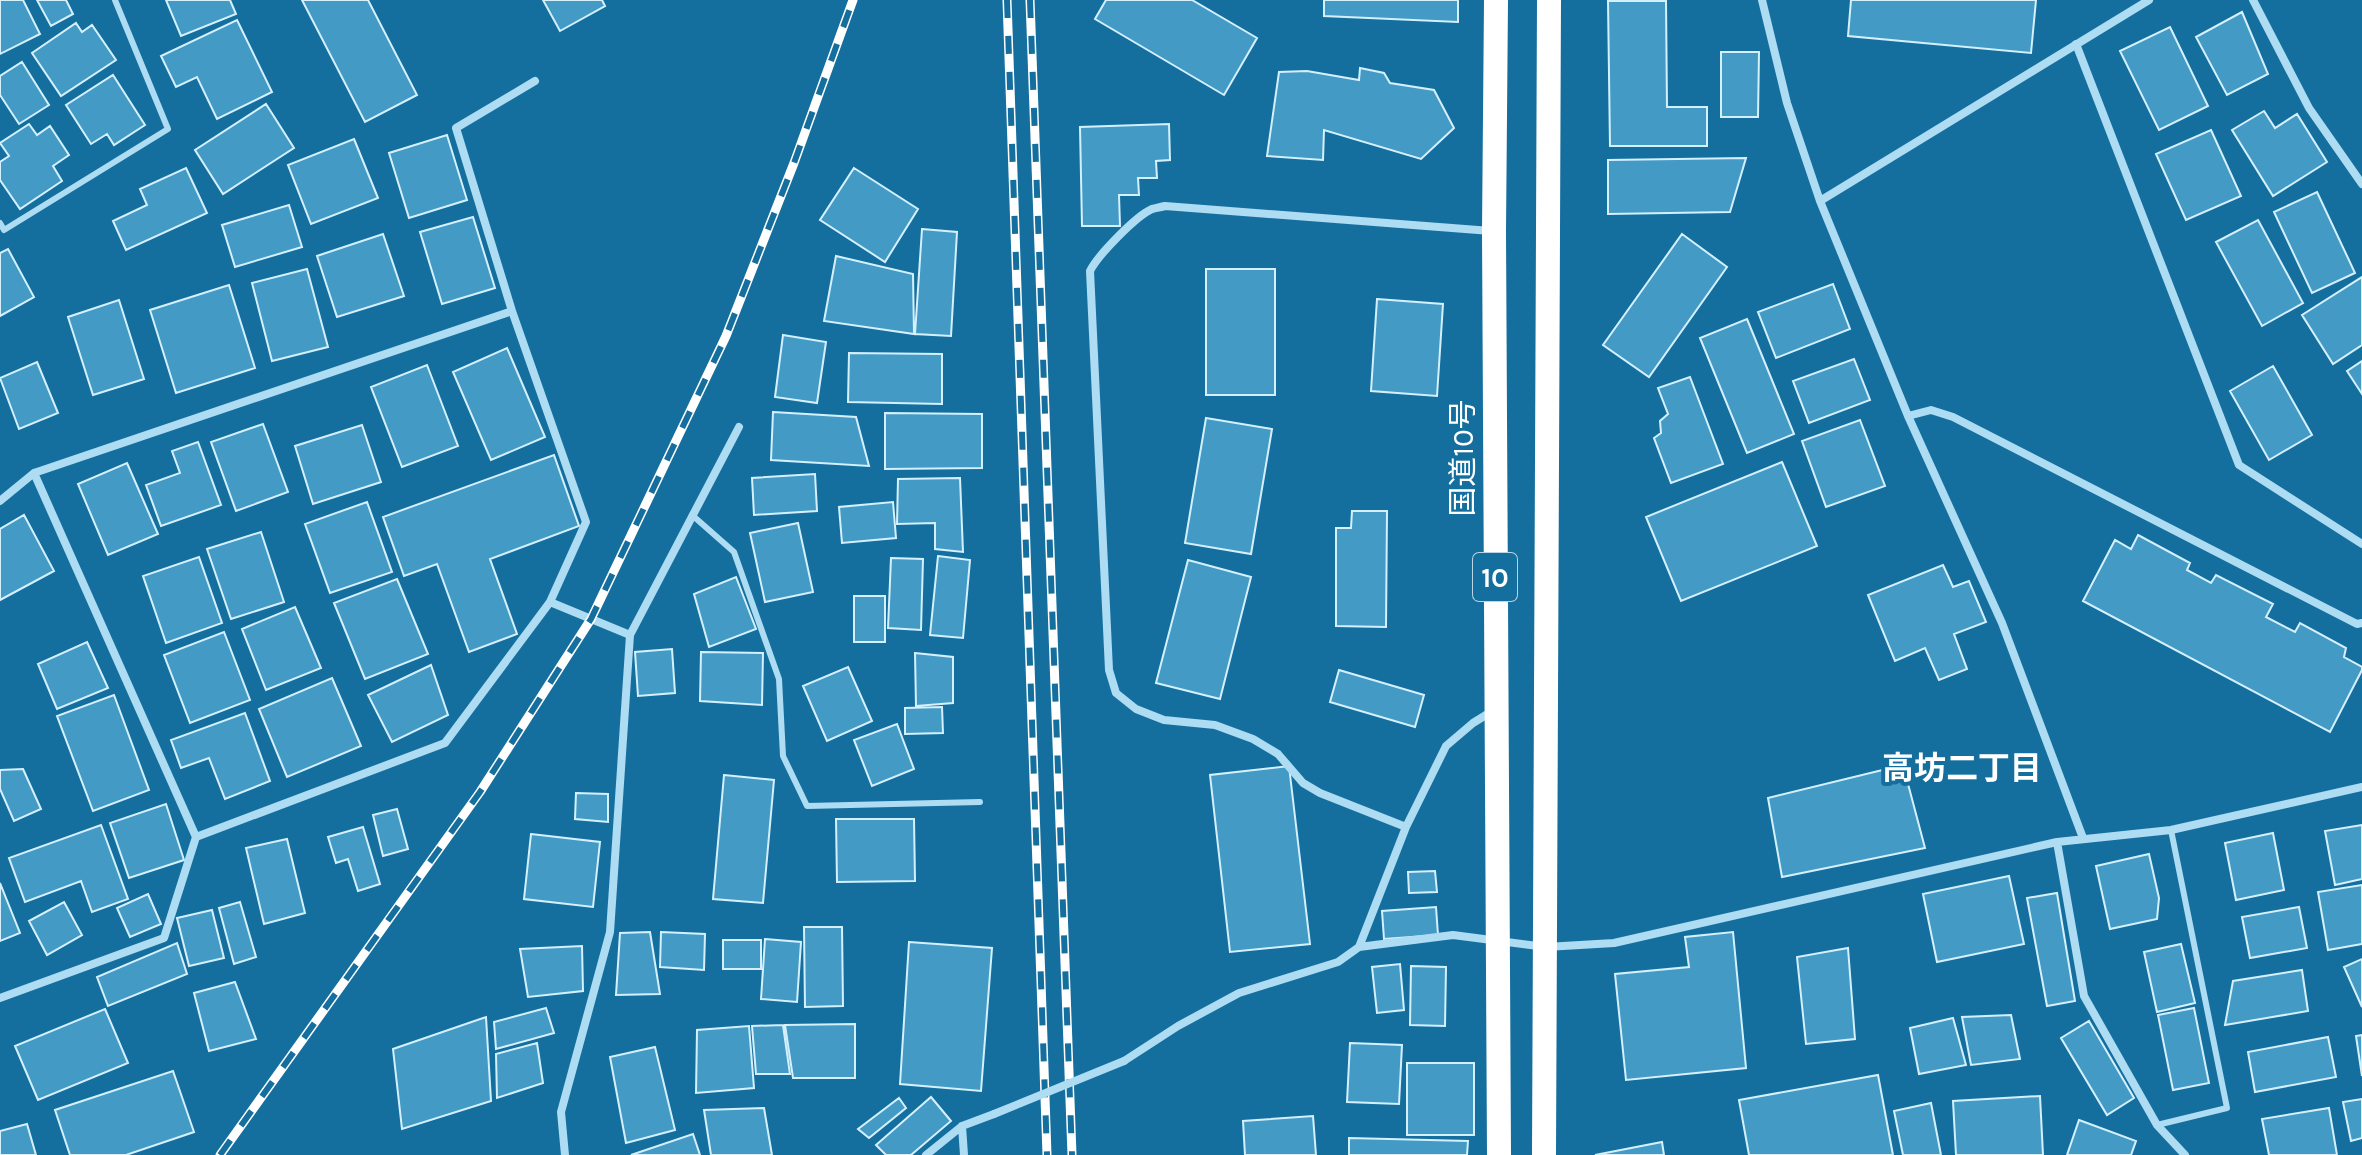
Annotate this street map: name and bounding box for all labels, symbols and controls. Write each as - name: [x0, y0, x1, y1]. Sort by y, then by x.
- street label: 国道10号: [1445, 399, 1481, 517]
- road number: 10: [1473, 553, 1517, 601]
- district label: 高坊二丁目: [1882, 750, 2042, 787]

